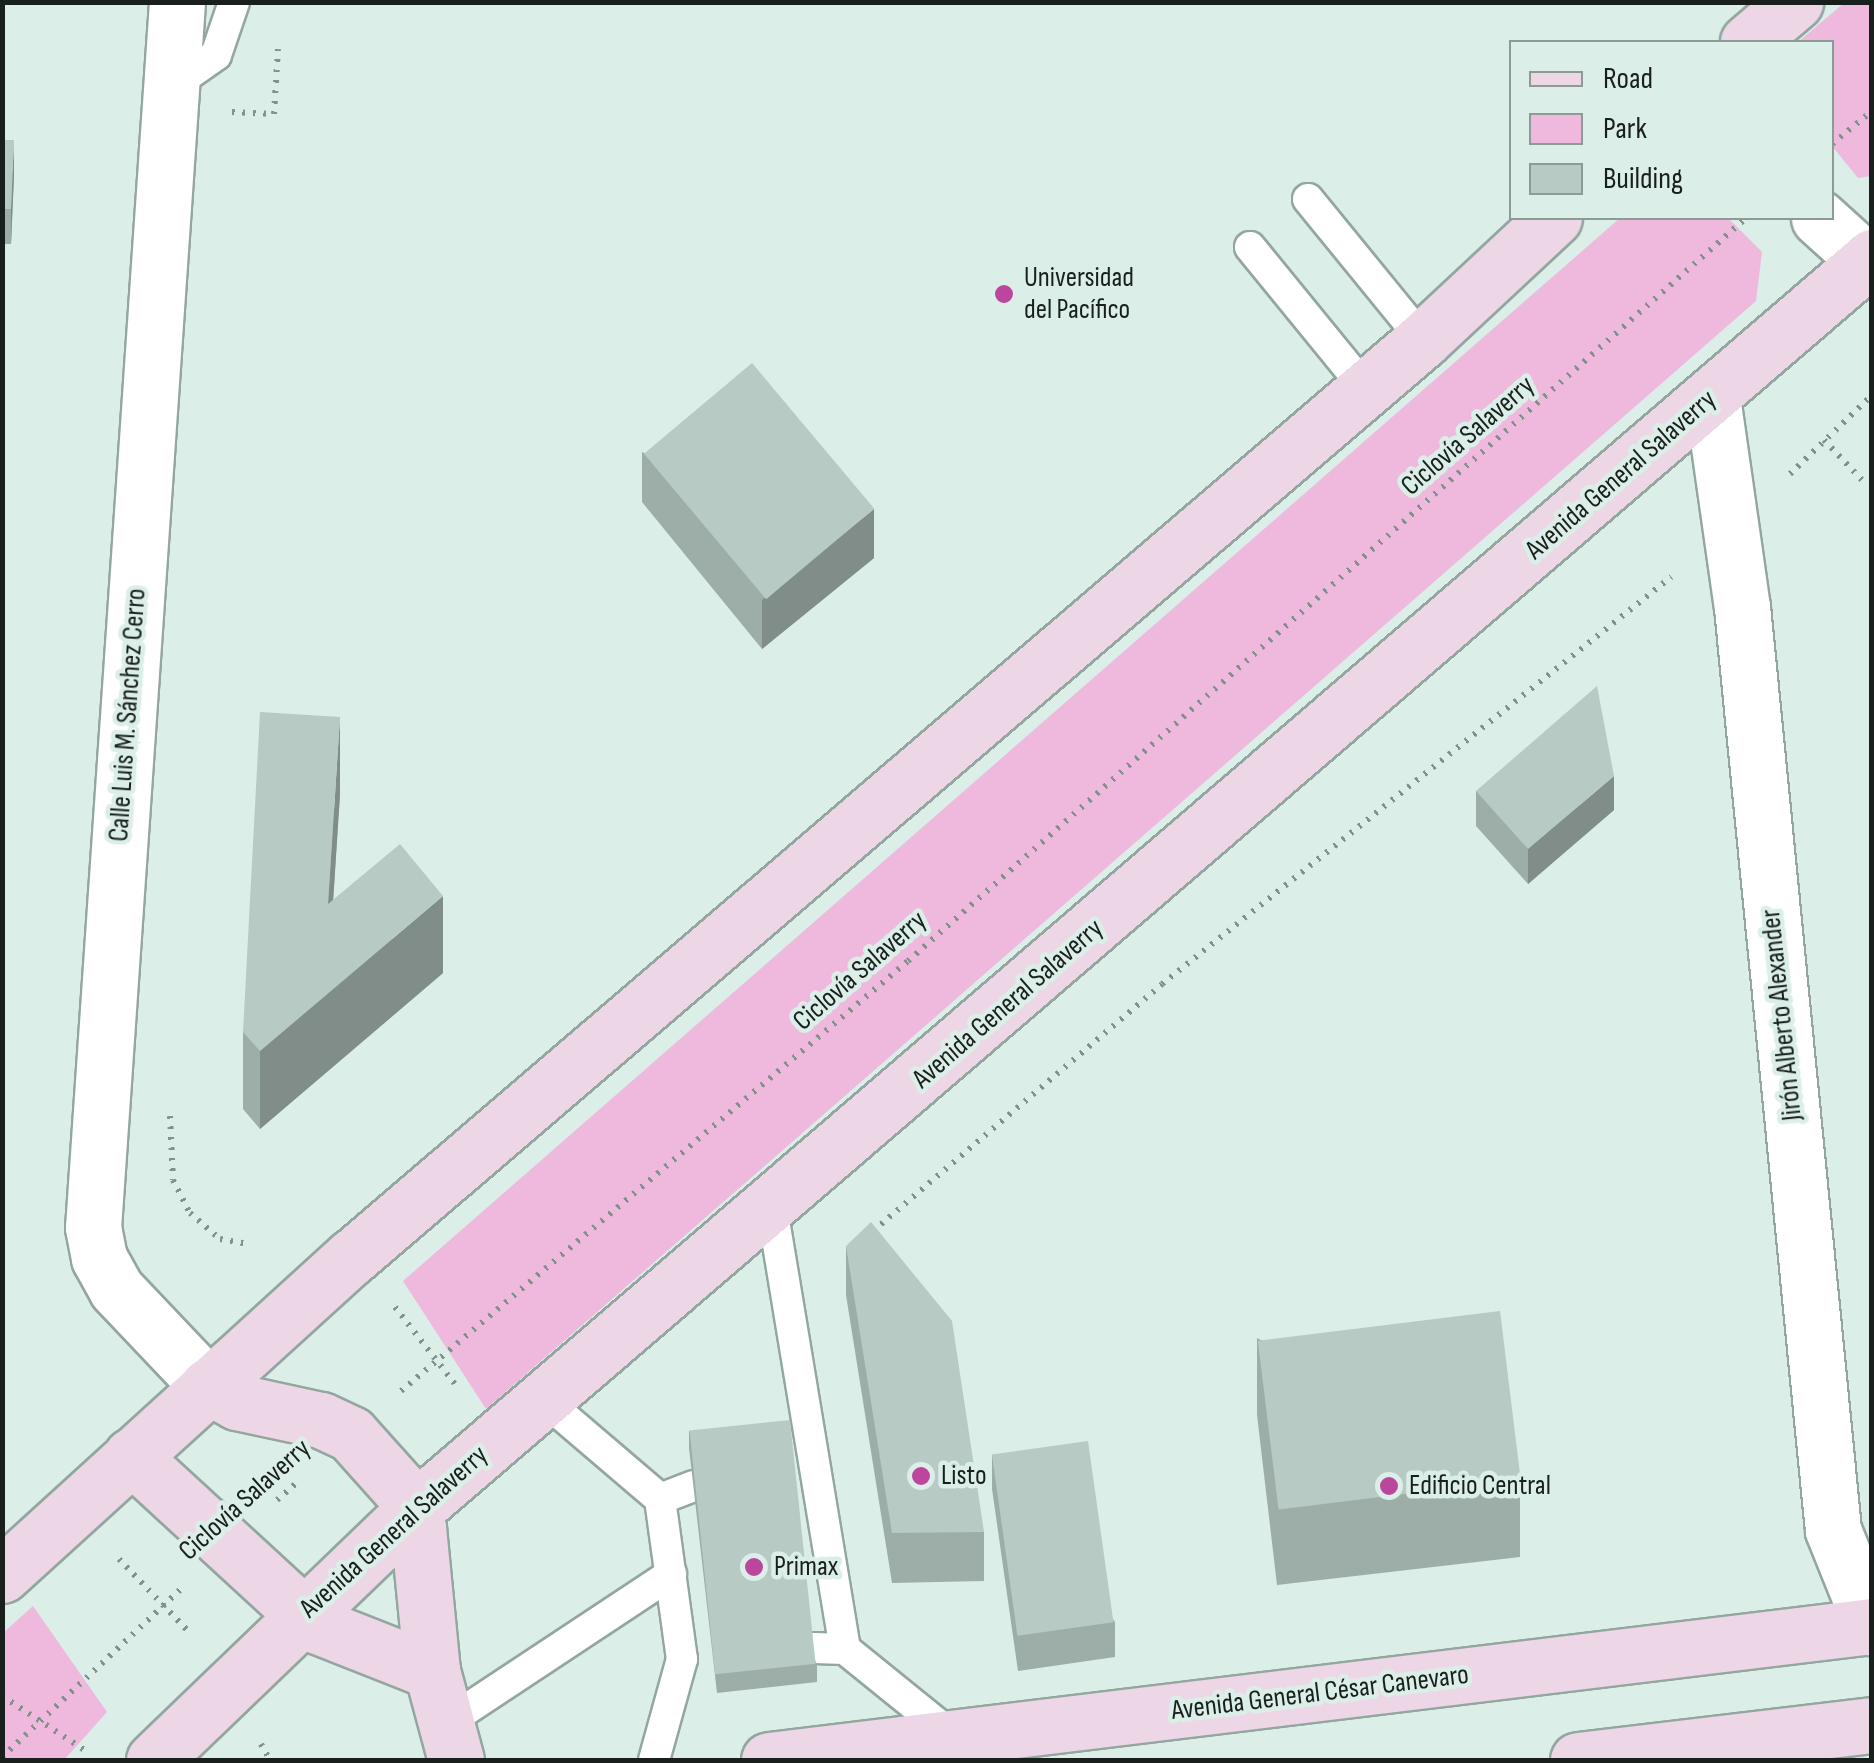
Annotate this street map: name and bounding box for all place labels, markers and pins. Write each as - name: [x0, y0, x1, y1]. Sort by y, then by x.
- place label: Universidad del Pacífico: [1024, 261, 1134, 327]
- marker: Universidad del Pacífico: [993, 283, 1015, 305]
- place label: Listo: [941, 1459, 987, 1493]
- marker: Listo: [910, 1465, 932, 1487]
- place label: Edificio Central: [1409, 1469, 1551, 1503]
- marker: Edificio Central: [1378, 1475, 1400, 1497]
- place label: Primax: [774, 1550, 838, 1584]
- marker: Primax: [743, 1556, 765, 1578]

